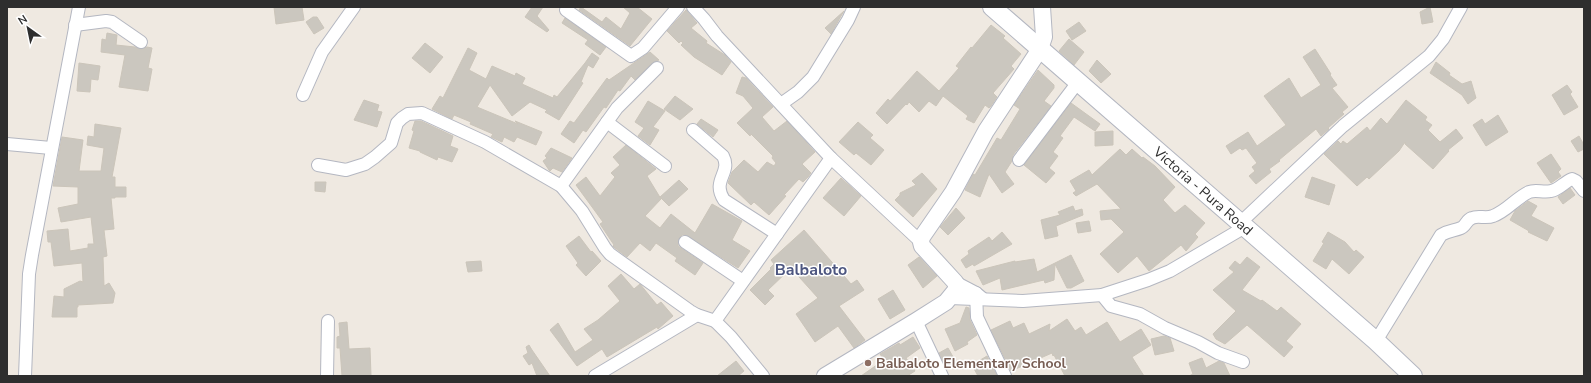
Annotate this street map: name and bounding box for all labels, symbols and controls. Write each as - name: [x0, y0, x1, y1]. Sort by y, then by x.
- north arrow: [8, 8, 48, 48]
- text: N: [15, 12, 30, 29]
- street label: Victoria - Pura Road: [1149, 142, 1257, 239]
- district label: Balbaloto: [775, 259, 847, 281]
- place label: Balbaloto Elementary School: [876, 354, 1067, 373]
- marker: Balbaloto Elementary School: [863, 358, 873, 368]

